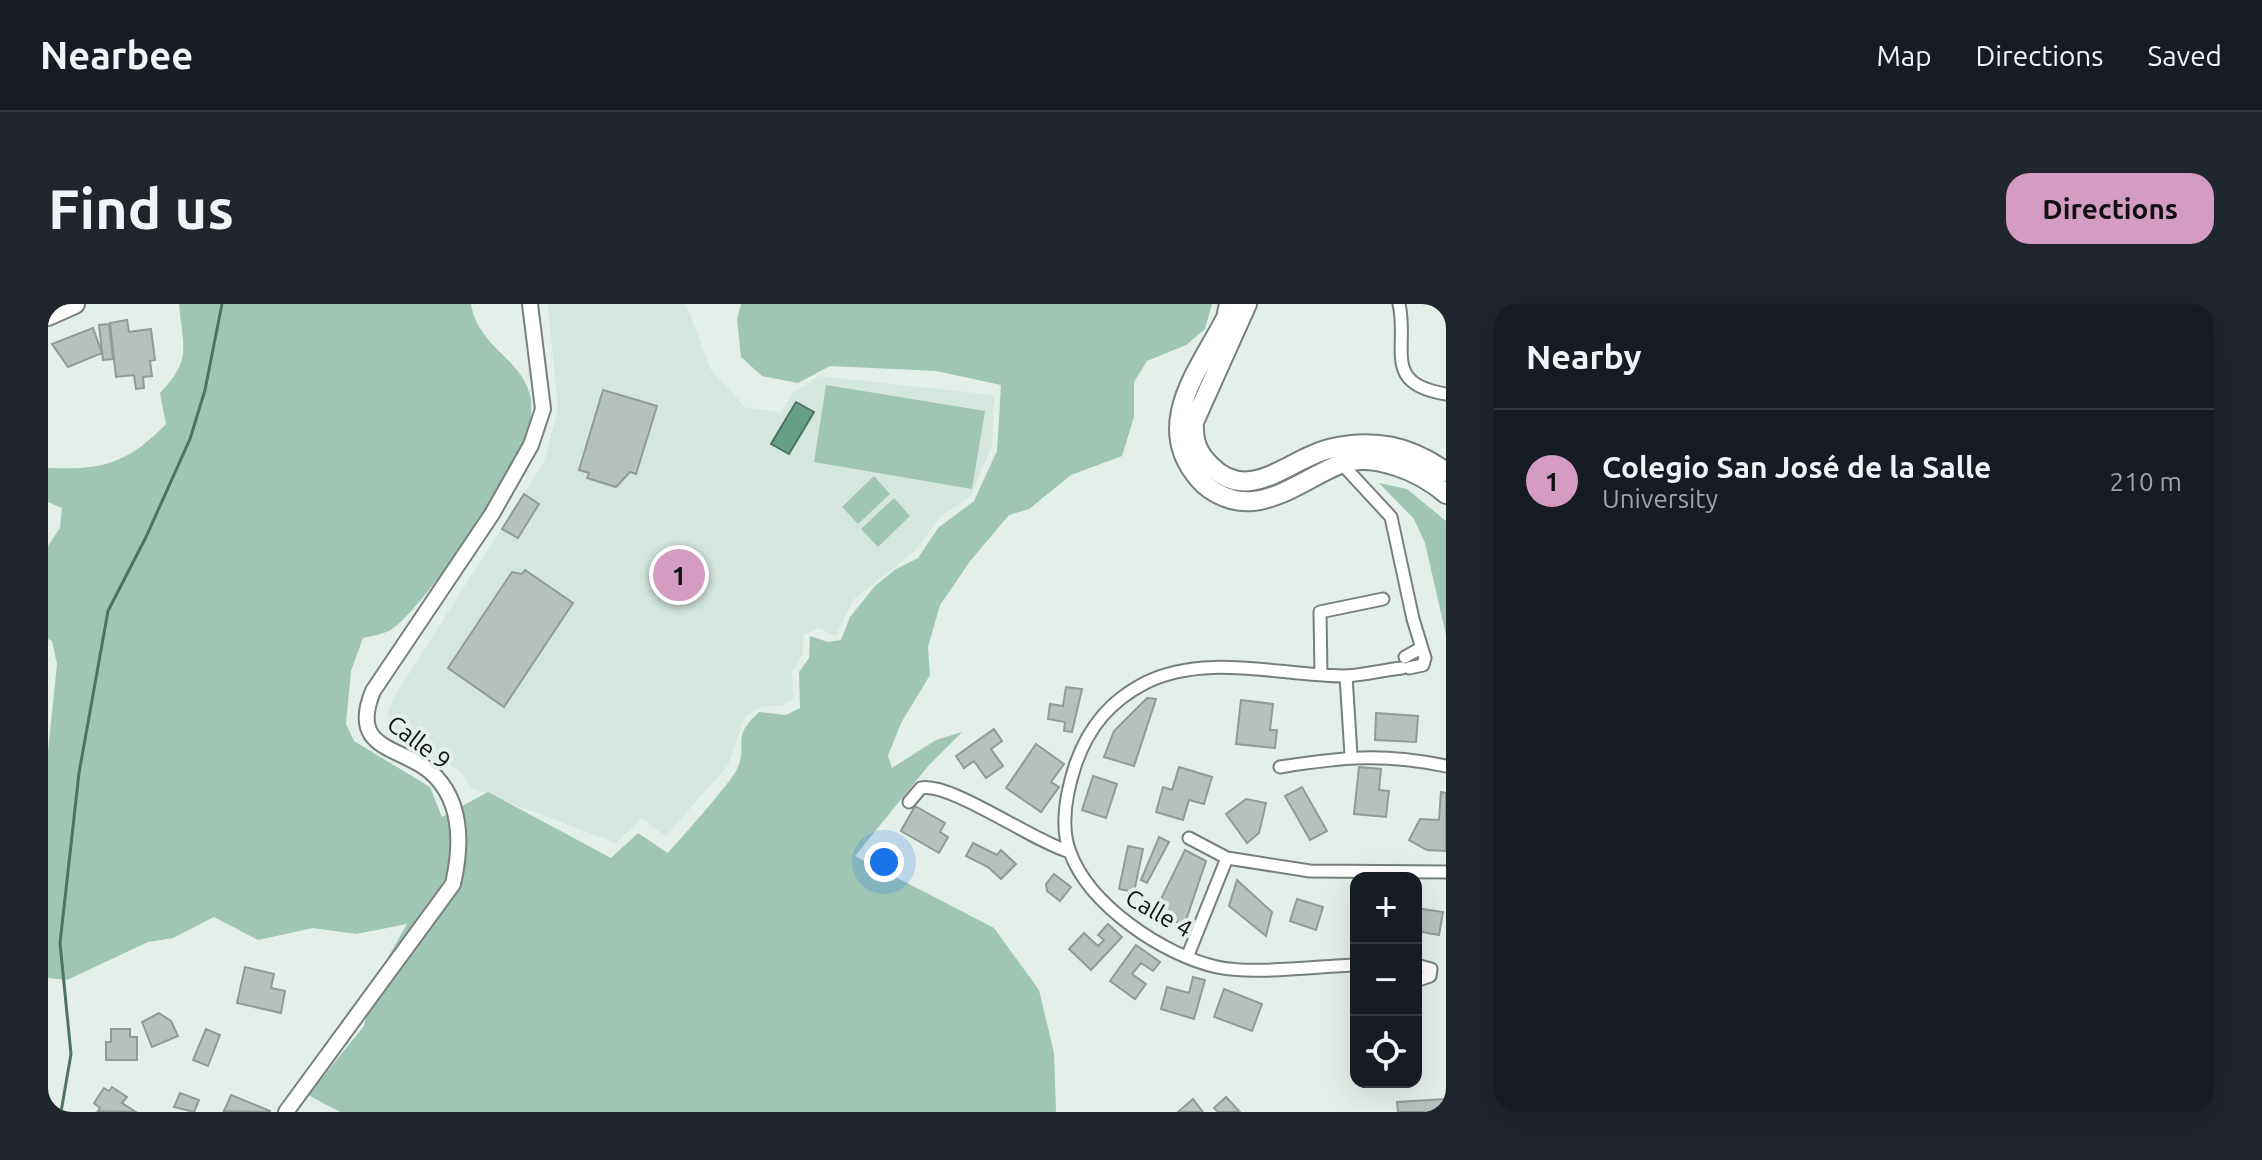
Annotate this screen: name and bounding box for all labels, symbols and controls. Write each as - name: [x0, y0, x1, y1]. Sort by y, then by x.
- text: Nearbee: [40, 34, 193, 76]
- text: Map: [1876, 40, 1932, 71]
- text: Directions: [1976, 40, 2103, 71]
- text: Saved: [2147, 40, 2222, 71]
- button: Directions: [2006, 173, 2214, 244]
- text: Find us: [48, 177, 234, 240]
- text: Nearby: [1526, 337, 1641, 375]
- text: Colegio San José de la Salle: [1602, 450, 1991, 484]
- text: 1: [1545, 467, 1559, 496]
- text: 210 m: [2110, 467, 2182, 496]
- text: University: [1602, 484, 1718, 513]
- pin: 1: [653, 545, 705, 605]
- street label: Calle 9: [382, 710, 456, 774]
- your location: [864, 842, 904, 882]
- map controls: [1350, 872, 1422, 1088]
- button: +: [1350, 872, 1422, 944]
- street label: Calle 4: [1121, 883, 1197, 943]
- button: −: [1350, 944, 1422, 1016]
- button: locate: [1350, 1016, 1422, 1088]

